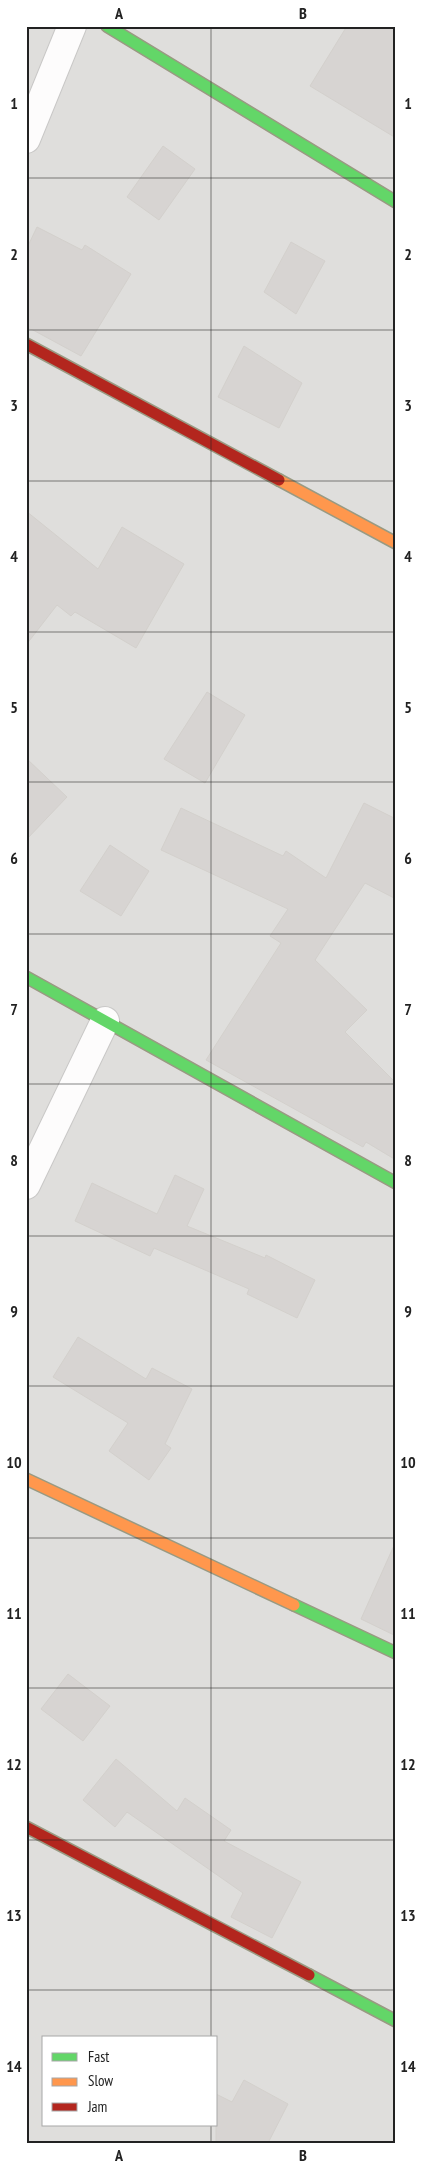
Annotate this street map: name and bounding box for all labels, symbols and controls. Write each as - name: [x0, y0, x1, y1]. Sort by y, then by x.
- text: A: [114, 3, 124, 23]
- text: B: [299, 3, 307, 23]
- text: 1: [10, 93, 18, 113]
- text: 1: [404, 93, 412, 113]
- text: 2: [10, 244, 18, 264]
- text: 2: [404, 244, 412, 264]
- text: 3: [10, 395, 18, 415]
- text: 3: [404, 395, 412, 415]
- text: 4: [10, 546, 18, 566]
- text: 4: [404, 546, 412, 566]
- text: 5: [10, 697, 18, 717]
- text: 5: [404, 697, 412, 717]
- text: 6: [10, 848, 18, 868]
- text: 6: [404, 848, 412, 868]
- text: 7: [10, 999, 18, 1019]
- text: 7: [404, 999, 412, 1019]
- text: 8: [10, 1150, 18, 1170]
- text: 8: [404, 1150, 412, 1170]
- text: 9: [10, 1301, 18, 1321]
- text: 9: [404, 1301, 412, 1321]
- text: 10: [6, 1452, 22, 1472]
- text: 10: [400, 1452, 416, 1472]
- text: 11: [6, 1603, 22, 1623]
- text: 11: [400, 1603, 416, 1623]
- text: 12: [6, 1754, 22, 1774]
- text: 12: [400, 1754, 416, 1774]
- text: 13: [6, 1905, 22, 1925]
- text: 13: [400, 1905, 416, 1925]
- legend: [42, 2036, 218, 2126]
- text: Fast: [88, 2047, 109, 2066]
- text: 14: [6, 2056, 22, 2076]
- text: 14: [400, 2056, 416, 2076]
- text: Slow: [88, 2071, 113, 2090]
- text: Jam: [87, 2097, 107, 2116]
- text: A: [114, 2145, 124, 2165]
- text: B: [299, 2145, 307, 2165]

